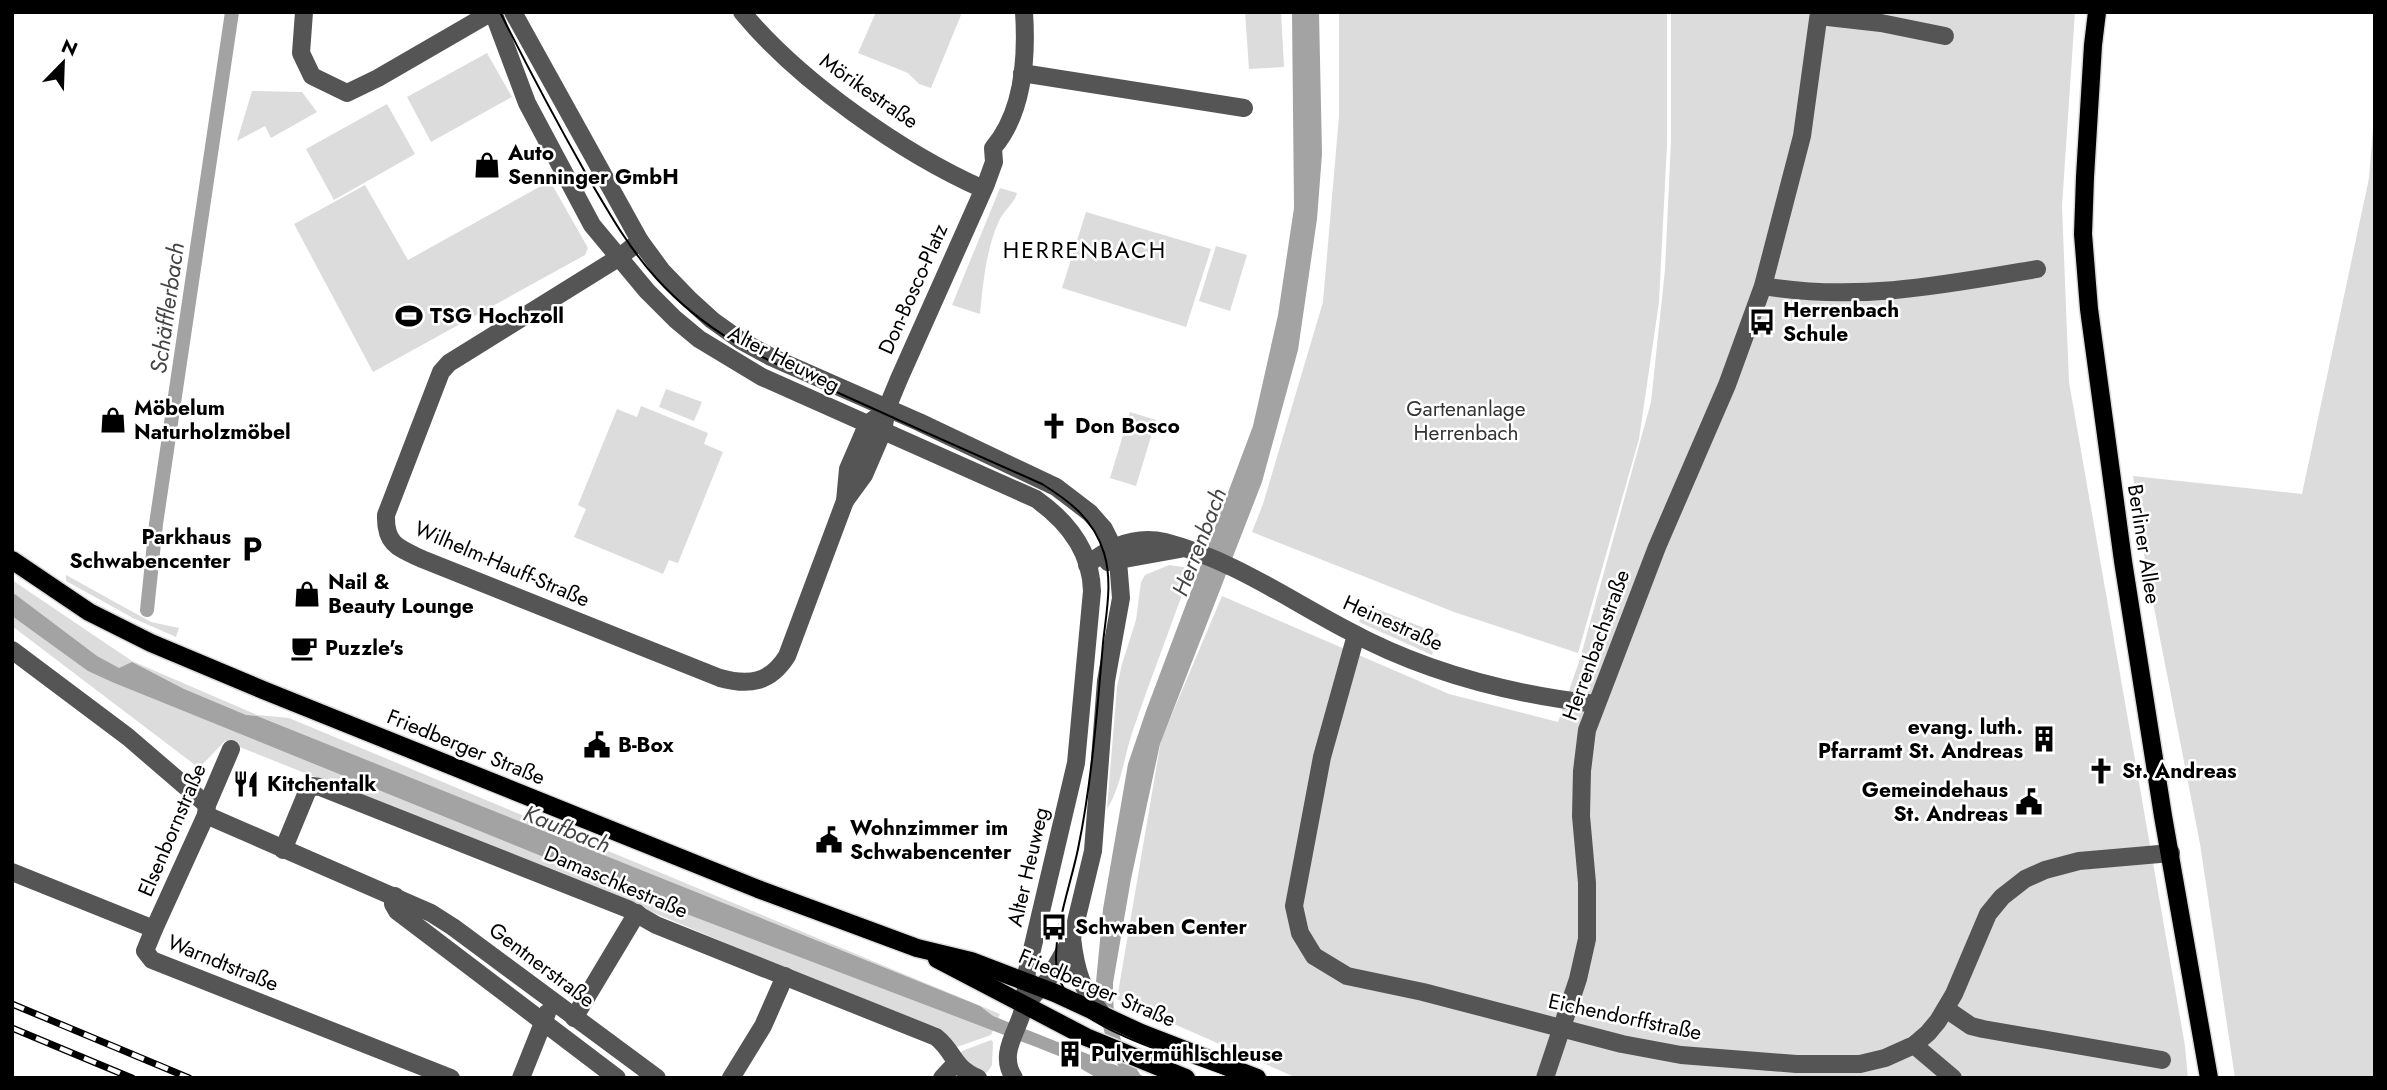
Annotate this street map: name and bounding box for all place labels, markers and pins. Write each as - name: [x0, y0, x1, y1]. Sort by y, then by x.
- place label: Auto Senninger GmbH: [507, 138, 679, 192]
- shop icon: Auto Senninger GmbH: [472, 150, 502, 180]
- place label: Herrenbach Schule: [1783, 295, 1899, 349]
- sports icon: TSG Hochzoll: [394, 301, 424, 331]
- place label: TSG Hochzoll: [430, 301, 564, 331]
- bus stop icon: Herrenbach Schule: [1747, 307, 1777, 337]
- place label: Möbelum Naturholzmöbel: [134, 393, 291, 447]
- shop icon: Möbelum Naturholzmöbel: [98, 405, 128, 435]
- church icon: Don Bosco: [1039, 411, 1069, 441]
- place label: Don Bosco: [1075, 411, 1180, 441]
- place label: Parkhaus Schwabencenter: [69, 522, 231, 576]
- parking icon: Parkhaus Schwabencenter: [237, 534, 267, 564]
- place label: Nail & Beauty Lounge: [328, 567, 474, 621]
- shop icon: Nail & Beauty Lounge: [292, 579, 322, 609]
- cafe icon: Puzzle's: [289, 633, 319, 663]
- place label: Puzzle's: [325, 633, 404, 663]
- place label: evang. luth. Pfarramt St. Andreas: [1818, 712, 2023, 766]
- building icon: evang. luth. Pfarramt St. Andreas: [2029, 724, 2059, 754]
- public building icon: B-Box: [582, 730, 612, 760]
- place label: B-Box: [618, 730, 675, 760]
- church icon: St. Andreas: [2086, 756, 2116, 786]
- place label: St. Andreas: [2122, 756, 2237, 786]
- restaurant icon: Kitchentalk: [231, 769, 261, 799]
- place label: Kitchentalk: [267, 769, 376, 799]
- place label: Gemeindehaus St. Andreas: [1862, 775, 2008, 829]
- public building icon: Gemeindehaus St. Andreas: [2014, 787, 2044, 817]
- place label: Wohnzimmer im Schwabencenter: [850, 813, 1012, 867]
- public building icon: Wohnzimmer im Schwabencenter: [814, 825, 844, 855]
- bus stop icon: Schwaben Center: [1039, 912, 1069, 942]
- place label: Schwaben Center: [1075, 912, 1248, 942]
- building icon: Pulvermühlschleuse: [1055, 1039, 1085, 1069]
- place label: Pulvermühlschleuse: [1091, 1039, 1283, 1069]

